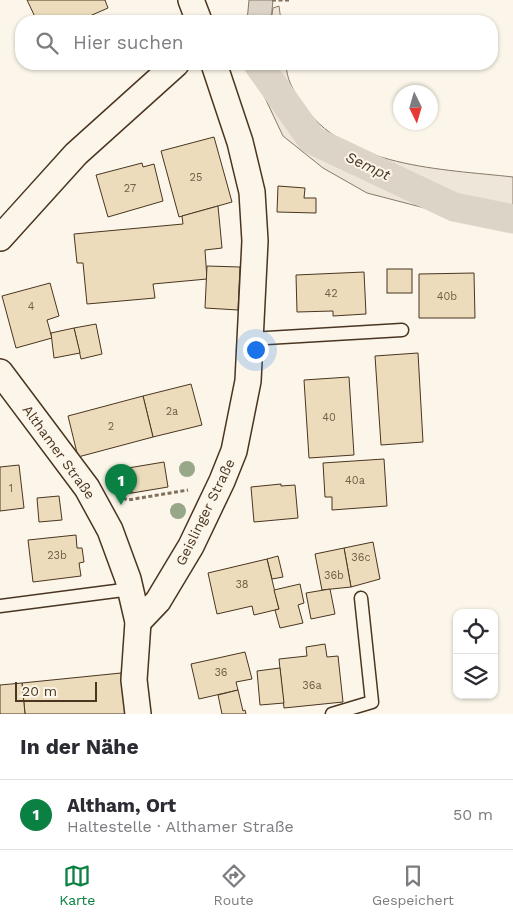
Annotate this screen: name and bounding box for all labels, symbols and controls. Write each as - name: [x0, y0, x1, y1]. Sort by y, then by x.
- search box: [15, 15, 498, 70]
- icon: search: [33, 29, 61, 57]
- text: Hier suchen: [73, 31, 184, 54]
- north arrow: [393, 85, 438, 130]
- water label: Sempt: [343, 148, 394, 185]
- house number: 25: [190, 171, 202, 184]
- house number: 27: [124, 182, 136, 195]
- house number: 42: [324, 287, 338, 300]
- house number: 40b: [437, 290, 457, 303]
- house number: 4: [28, 300, 35, 313]
- your location: [243, 337, 269, 363]
- street label: Althamer Straße: [20, 402, 98, 502]
- house number: 2a: [166, 405, 178, 418]
- house number: 40: [322, 411, 336, 424]
- house number: 2: [108, 420, 114, 433]
- street label: Geislinger Straße: [172, 456, 238, 568]
- pin: 1: [105, 464, 137, 505]
- house number: 40a: [345, 474, 365, 487]
- house number: 1: [9, 482, 13, 495]
- house number: 23b: [47, 549, 67, 562]
- house number: 36c: [351, 551, 371, 564]
- house number: 36b: [324, 569, 344, 582]
- house number: 38: [235, 578, 249, 591]
- map controls: [453, 609, 498, 699]
- button: locate: [453, 609, 498, 654]
- button: layers: [453, 654, 498, 699]
- house number: 36: [214, 666, 228, 679]
- scale bar: [15, 679, 98, 702]
- house number: 36a: [302, 679, 322, 692]
- text: 20 m: [22, 683, 57, 699]
- text: In der Nähe: [20, 734, 139, 759]
- text: Altham, Ort: [67, 794, 176, 817]
- text: 1: [33, 805, 39, 824]
- text: 50 m: [453, 805, 493, 824]
- text: Haltestelle · Althamer Straße: [67, 817, 294, 836]
- tab: Karte: [59, 862, 95, 908]
- tab: Route: [214, 862, 254, 908]
- tab: Gespeichert: [372, 862, 454, 908]

